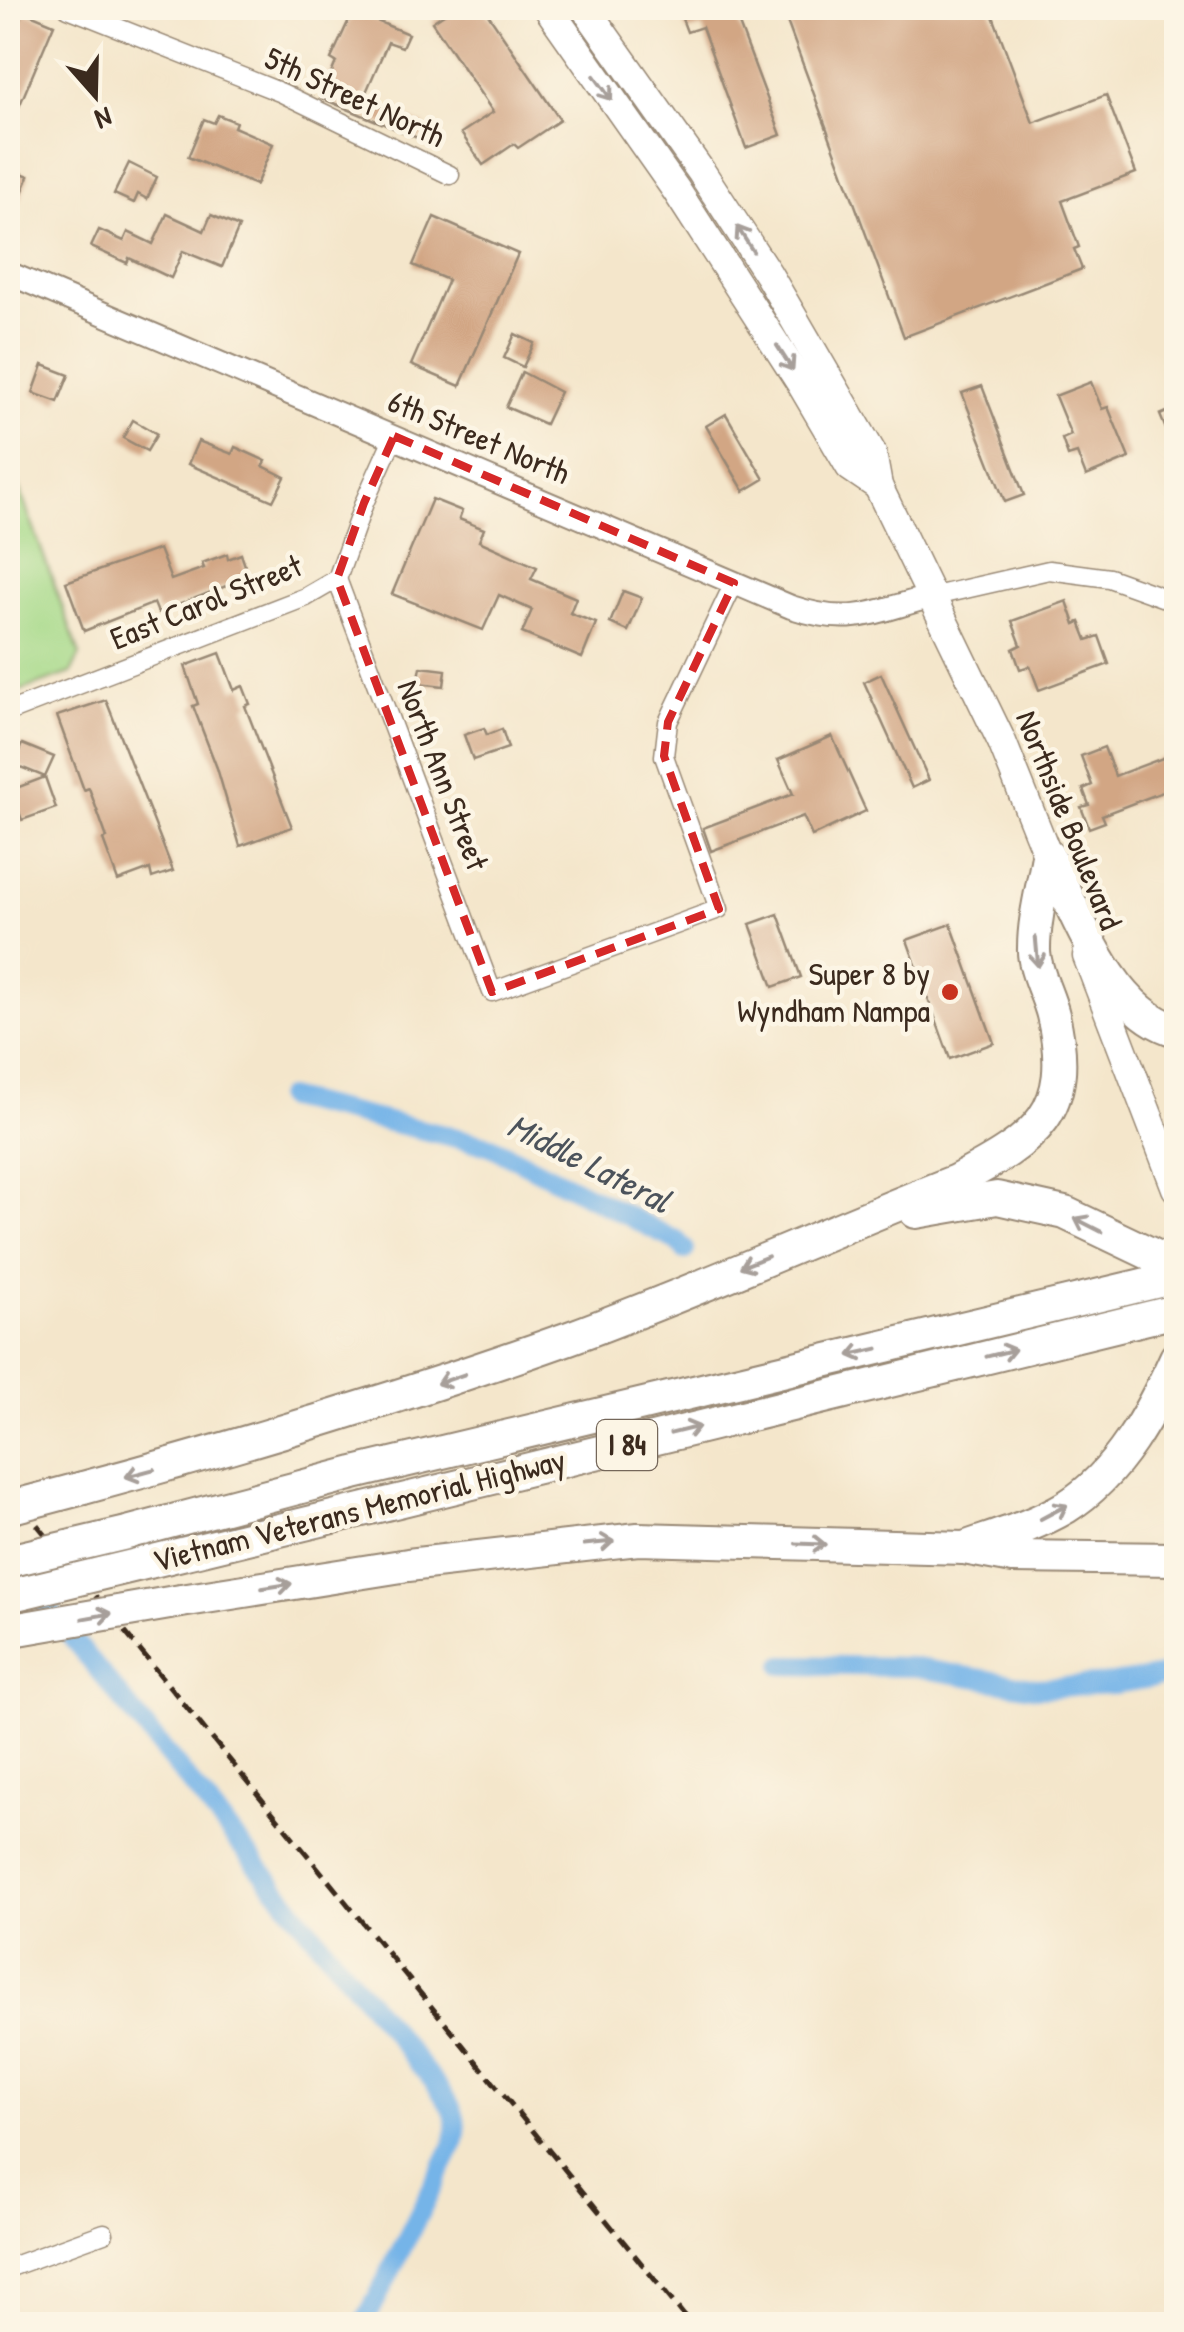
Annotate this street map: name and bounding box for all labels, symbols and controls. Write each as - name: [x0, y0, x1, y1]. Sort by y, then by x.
- street label: 5th Street North: [258, 36, 452, 157]
- north arrow: [45, 45, 145, 145]
- one-way arrow: [592, 74, 613, 101]
- text: N: [90, 98, 117, 139]
- one-way arrow: [735, 226, 756, 254]
- one-way arrow: [774, 343, 795, 371]
- street label: 6th Street North: [382, 379, 576, 494]
- street label: East Carol Street: [104, 543, 309, 660]
- street label: North Ann Street: [387, 674, 500, 877]
- street label: Northside Boulevard: [1006, 704, 1133, 935]
- one-way arrow: [1028, 935, 1047, 968]
- place label: Super 8 by Wyndham Nampa: [737, 952, 930, 1032]
- marker: Super 8 by Wyndham Nampa: [939, 981, 961, 1003]
- water label: Middle Lateral: [500, 1102, 680, 1224]
- one-way arrow: [1074, 1214, 1104, 1233]
- one-way arrow: [739, 1254, 770, 1272]
- one-way arrow: [984, 1343, 1016, 1361]
- one-way arrow: [848, 1344, 880, 1362]
- one-way arrow: [436, 1371, 467, 1389]
- road number: I 84: [597, 1420, 657, 1470]
- one-way arrow: [669, 1420, 700, 1439]
- street label: Vietnam Veterans Memorial Highway: [148, 1437, 570, 1582]
- one-way arrow: [124, 1464, 156, 1483]
- one-way arrow: [1039, 1502, 1069, 1521]
- one-way arrow: [582, 1533, 615, 1552]
- one-way arrow: [795, 1534, 827, 1553]
- one-way arrow: [260, 1576, 293, 1595]
- one-way arrow: [80, 1606, 112, 1625]

